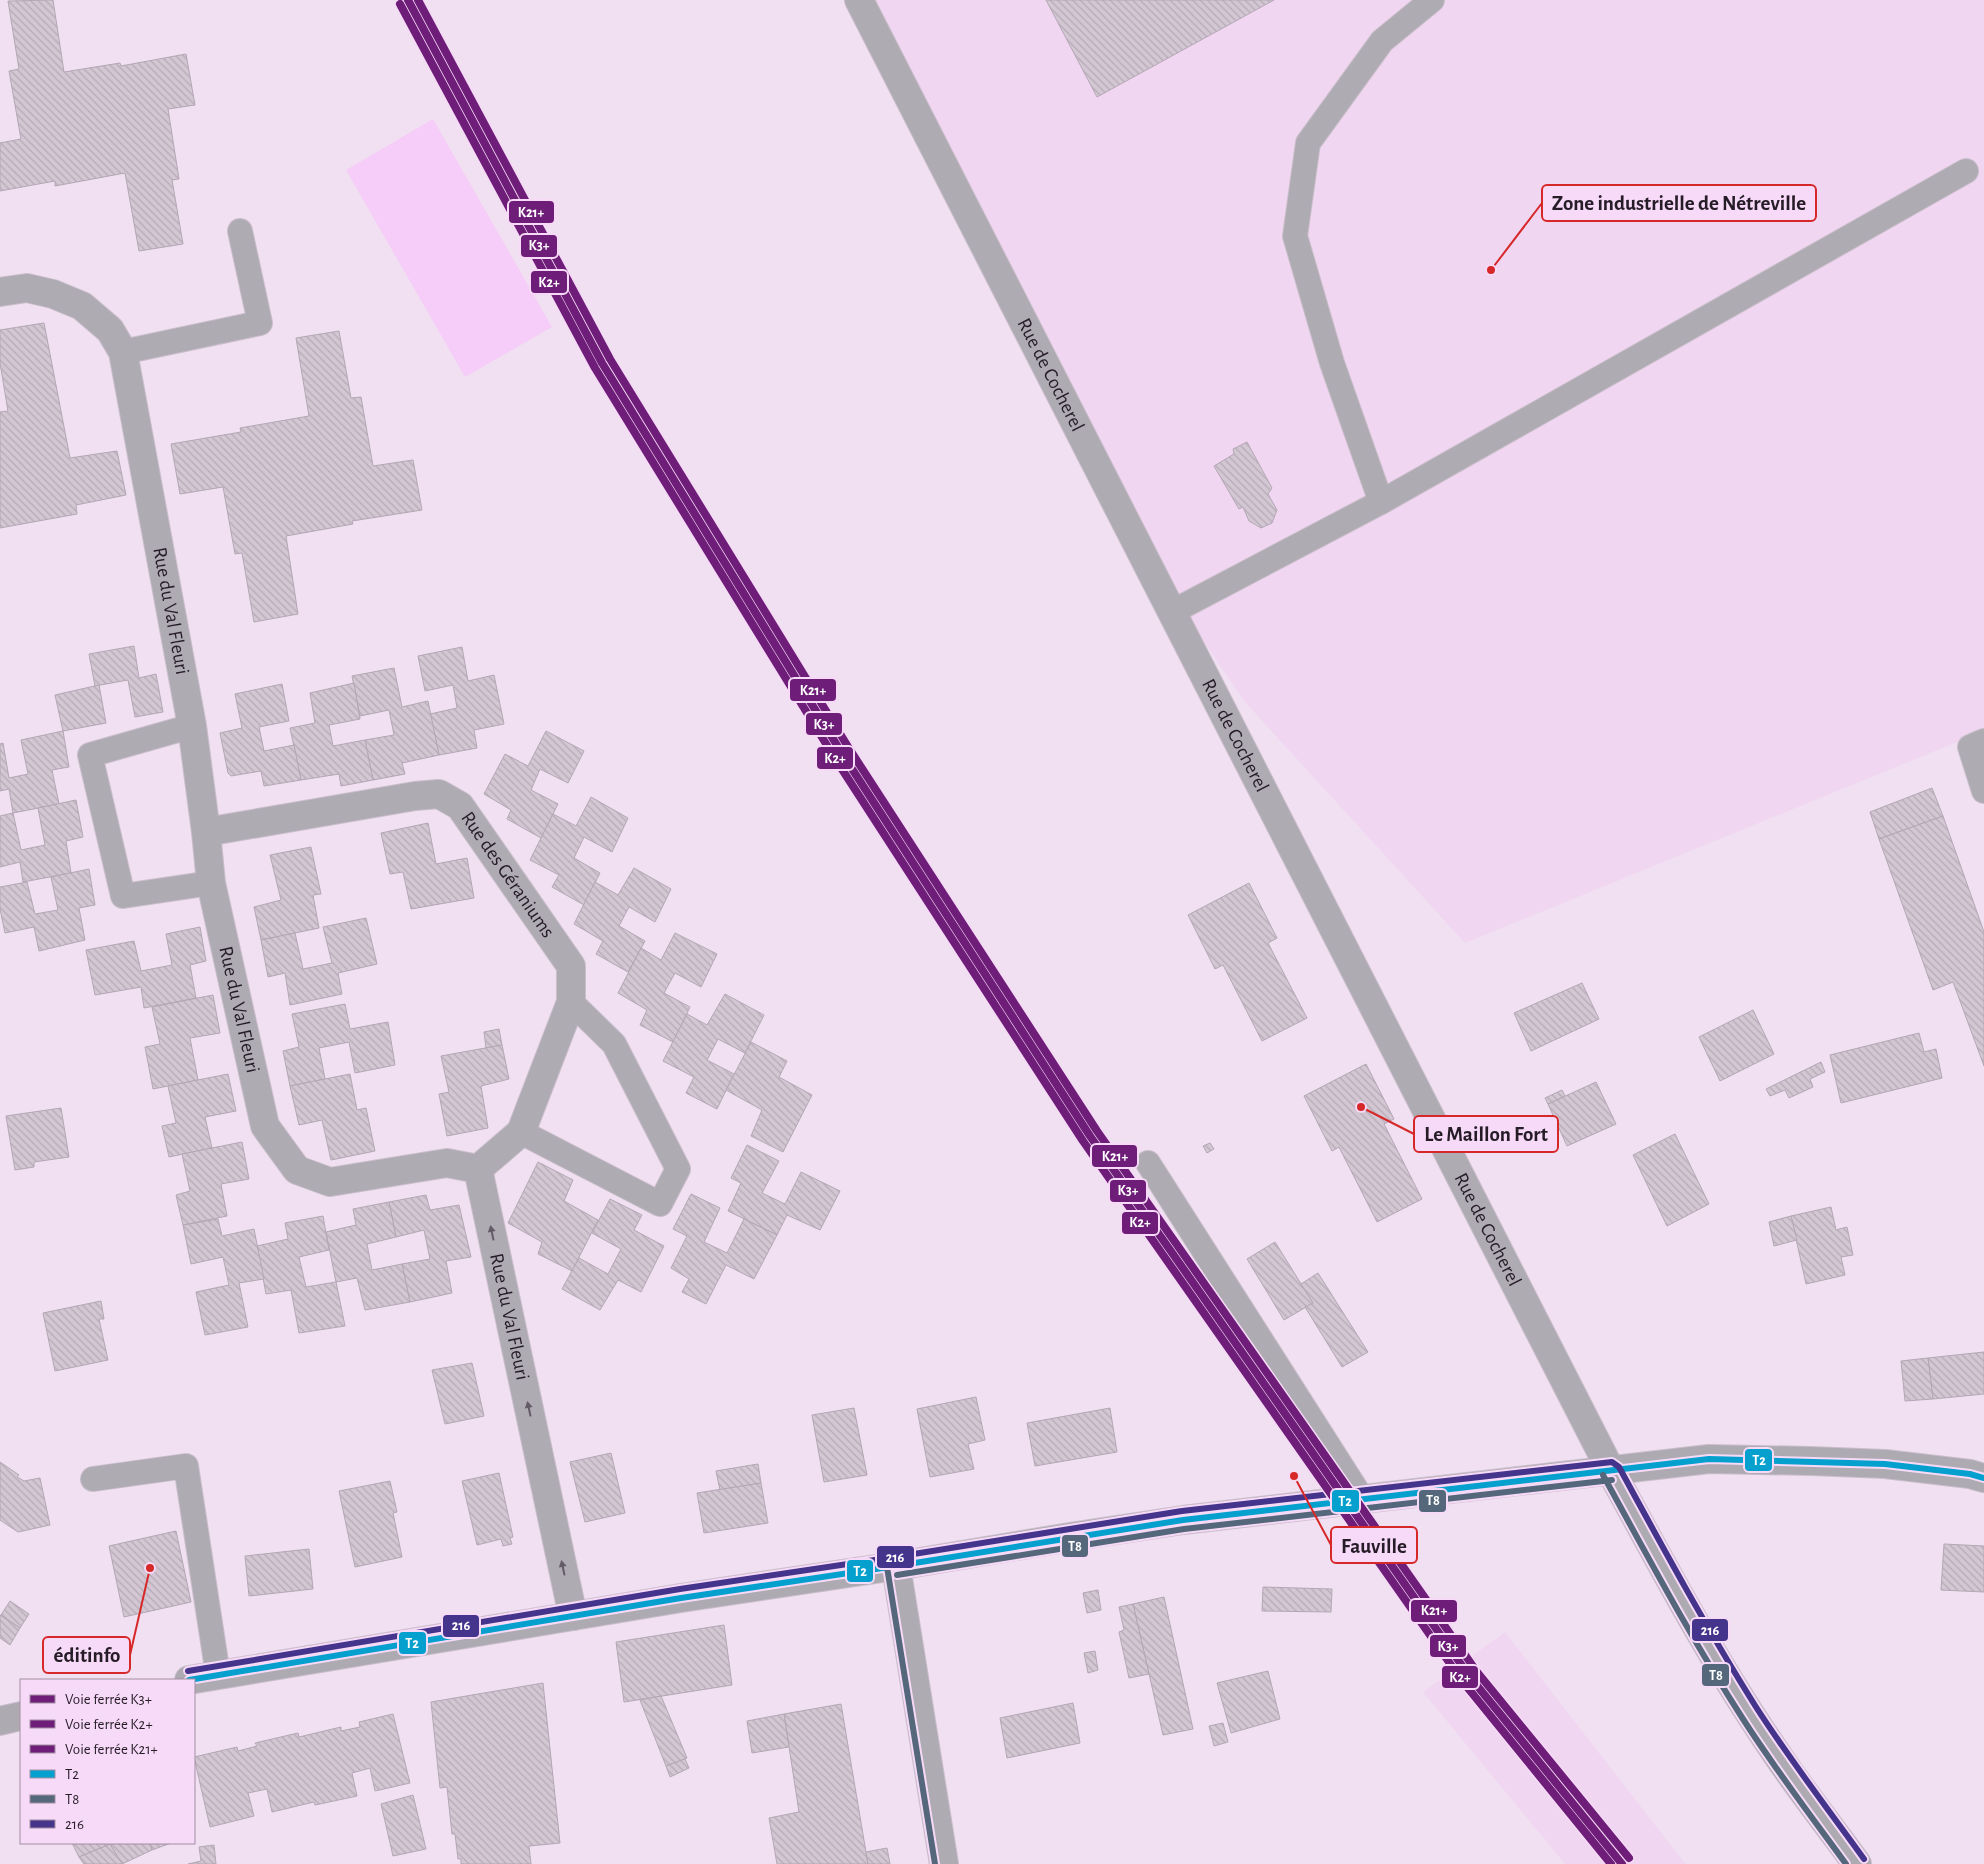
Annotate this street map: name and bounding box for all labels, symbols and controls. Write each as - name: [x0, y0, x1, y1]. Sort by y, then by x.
- callout: Zone industrielle de Nétreville: [1542, 185, 1816, 221]
- text: Zone industrielle de Nétreville: [1552, 193, 1806, 214]
- line badge: K21+: [508, 200, 555, 224]
- text: K21+: [518, 206, 545, 220]
- line badge: K3+: [520, 234, 558, 258]
- text: K3+: [529, 239, 550, 253]
- line badge: K2+: [530, 270, 568, 294]
- text: K2+: [538, 276, 560, 290]
- street label: Rue de Cocherel: [1013, 315, 1088, 435]
- street label: Rue du Val Fleuri: [149, 545, 192, 676]
- street label: Rue de Cocherel: [1198, 676, 1272, 795]
- line badge: K21+: [789, 678, 837, 702]
- text: K21+: [800, 684, 827, 698]
- line badge: K3+: [805, 712, 843, 736]
- text: K3+: [814, 718, 835, 732]
- line badge: K2+: [816, 746, 854, 770]
- text: K2+: [824, 752, 846, 766]
- street label: Rue des Géraniums: [457, 808, 558, 941]
- street label: Rue du Val Fleuri: [215, 944, 263, 1075]
- callout: Le Maillon Fort: [1414, 1116, 1558, 1152]
- text: Le Maillon Fort: [1424, 1124, 1548, 1145]
- line badge: K21+: [1091, 1144, 1138, 1168]
- text: K21+: [1102, 1150, 1129, 1164]
- street label: Rue de Cocherel: [1450, 1170, 1525, 1289]
- line badge: K3+: [1109, 1179, 1147, 1203]
- text: K3+: [1118, 1184, 1139, 1198]
- line badge: K2+: [1121, 1211, 1159, 1235]
- text: K2+: [1129, 1216, 1151, 1230]
- one-way arrow: [488, 1226, 496, 1241]
- street label: Rue du Val Fleuri: [486, 1251, 533, 1382]
- one-way arrow: [525, 1402, 533, 1417]
- line badge: T2: [1744, 1448, 1773, 1472]
- text: T2: [1752, 1454, 1766, 1468]
- line badge: T2: [1331, 1489, 1360, 1513]
- line badge: T8: [1418, 1489, 1447, 1513]
- text: T8: [1426, 1494, 1440, 1508]
- text: T2: [1338, 1495, 1352, 1509]
- callout: Fauville: [1331, 1527, 1417, 1563]
- line badge: T8: [1061, 1534, 1089, 1558]
- text: Fauville: [1341, 1536, 1407, 1557]
- text: T8: [1068, 1540, 1082, 1554]
- line badge: 216: [876, 1545, 915, 1569]
- text: 216: [886, 1551, 904, 1565]
- line badge: T2: [846, 1559, 874, 1583]
- one-way arrow: [559, 1561, 567, 1576]
- text: T2: [853, 1565, 867, 1579]
- line badge: K21+: [1410, 1599, 1458, 1623]
- text: K21+: [1421, 1604, 1448, 1618]
- line badge: 216: [442, 1614, 480, 1638]
- line badge: 216: [1691, 1618, 1729, 1642]
- text: 216: [452, 1619, 470, 1633]
- text: 216: [1701, 1624, 1719, 1638]
- line badge: T2: [398, 1631, 427, 1655]
- line badge: K3+: [1429, 1634, 1467, 1658]
- callout: éditinfo: [43, 1637, 130, 1673]
- text: T2: [405, 1637, 419, 1651]
- text: K3+: [1438, 1640, 1459, 1654]
- text: éditinfo: [54, 1645, 121, 1666]
- line badge: T8: [1701, 1663, 1730, 1687]
- line badge: K2+: [1441, 1665, 1479, 1689]
- text: T8: [1709, 1669, 1723, 1683]
- text: K2+: [1449, 1671, 1471, 1685]
- legend: [20, 1679, 195, 1844]
- text: Voie ferrée K3+: [65, 1692, 152, 1707]
- text: Voie ferrée K2+: [65, 1717, 153, 1732]
- text: Voie ferrée K21+: [65, 1742, 158, 1757]
- text: T2: [65, 1767, 79, 1782]
- text: T8: [65, 1792, 79, 1807]
- text: 216: [65, 1817, 84, 1832]

